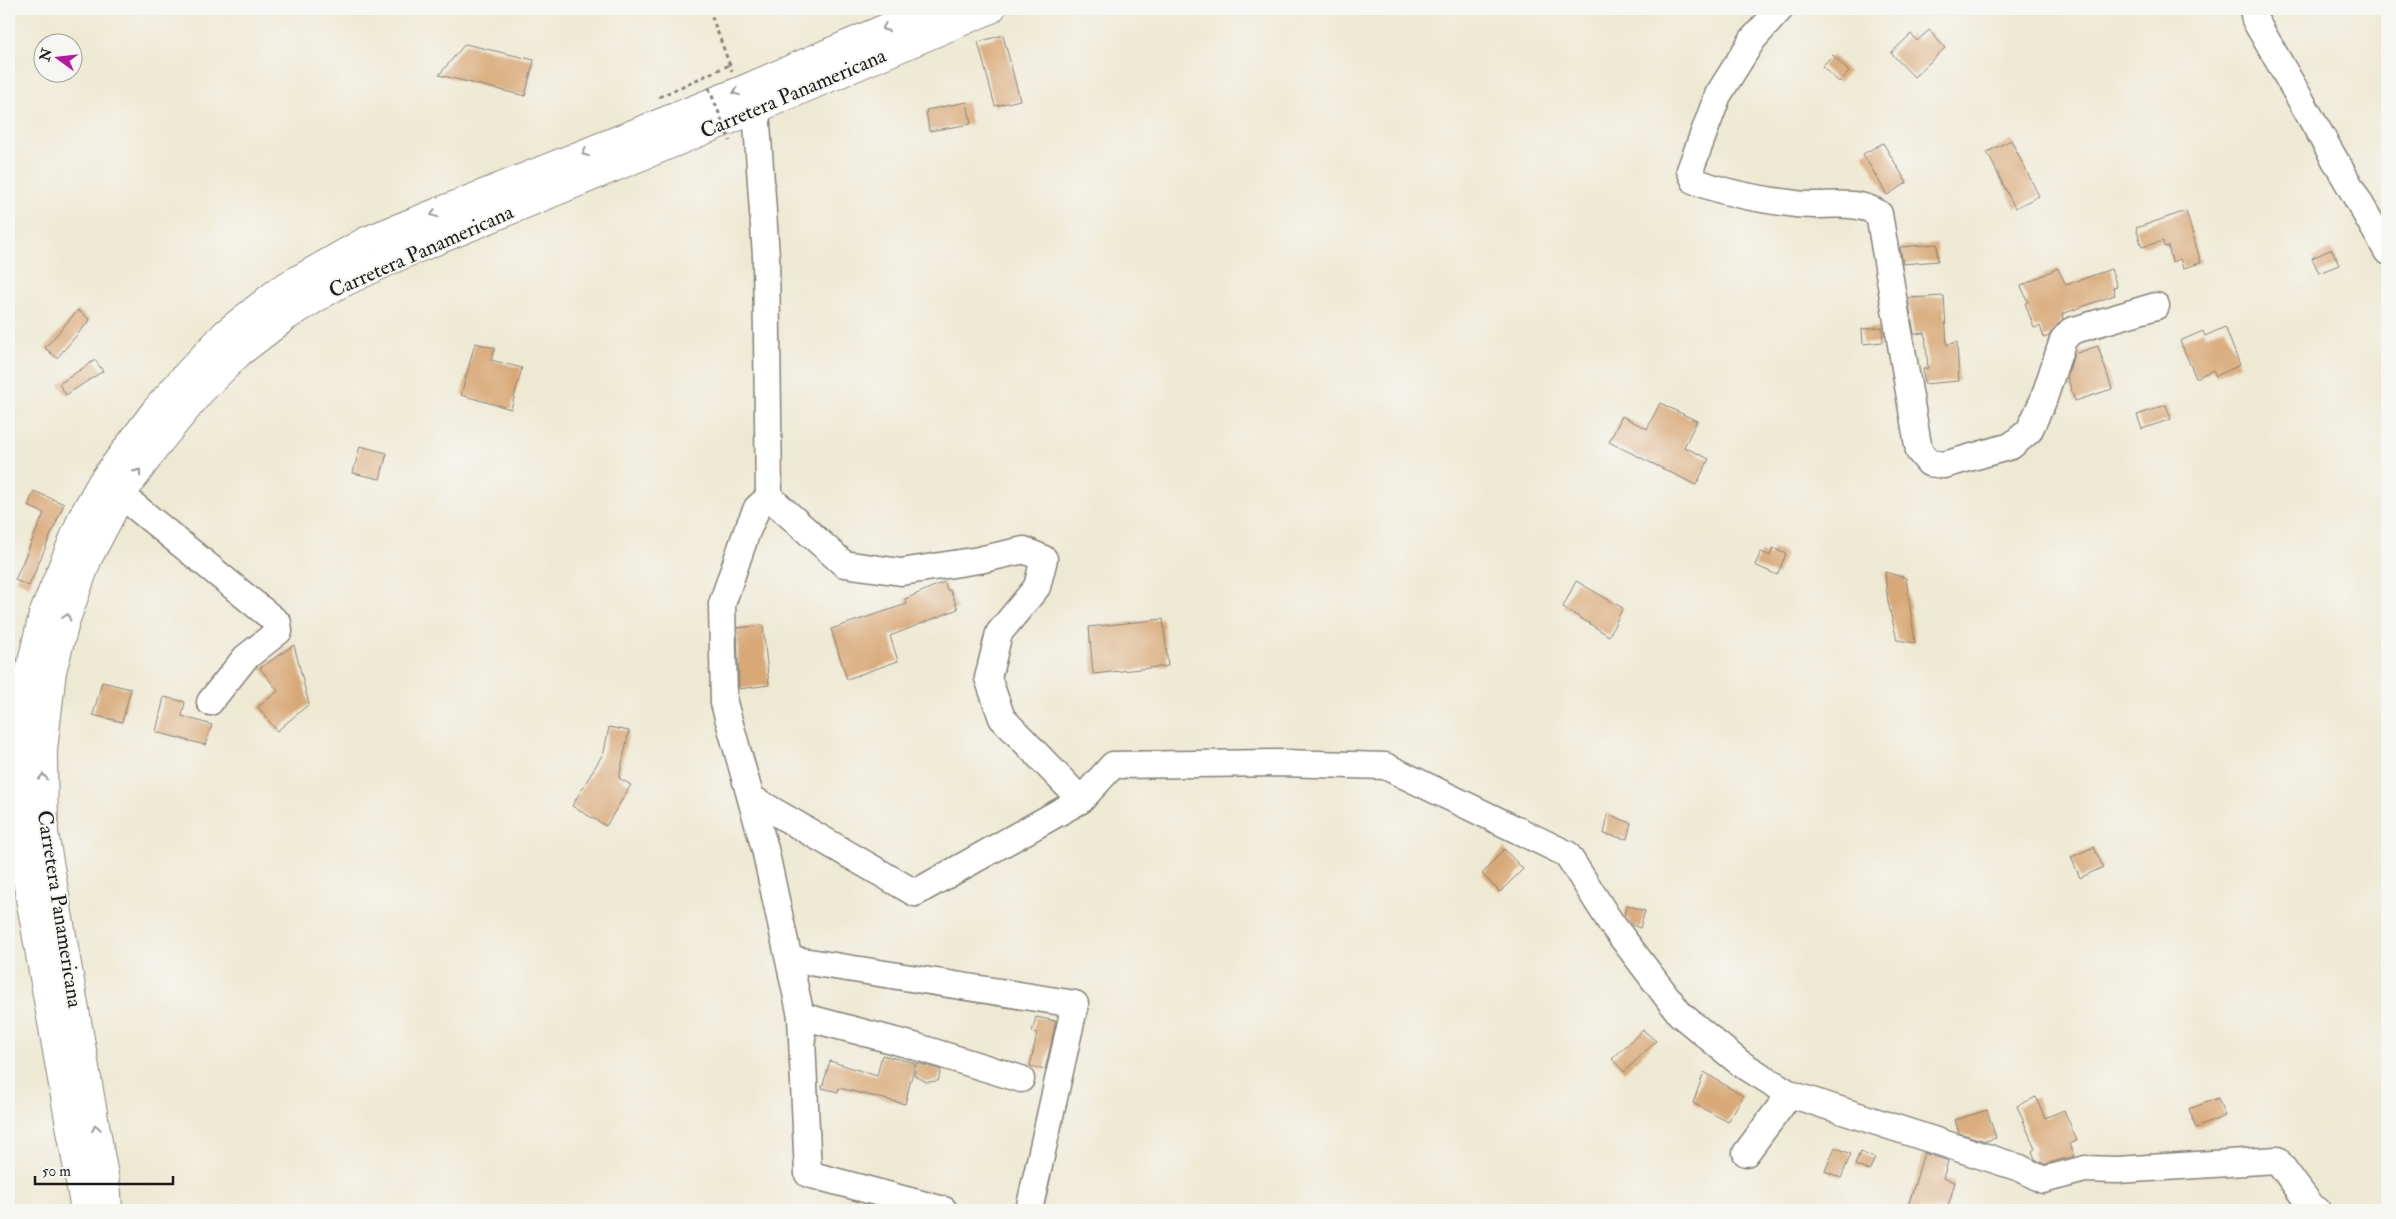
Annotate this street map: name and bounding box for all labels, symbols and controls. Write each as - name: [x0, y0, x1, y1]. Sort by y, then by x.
- one-way arrow: [881, 22, 890, 33]
- north arrow: [32, 32, 82, 82]
- street label: Carretera Panamericana: [696, 42, 891, 145]
- text: N: [36, 46, 56, 64]
- one-way arrow: [732, 87, 740, 97]
- one-way arrow: [581, 147, 590, 157]
- street label: Carretera Panamericana: [325, 198, 518, 304]
- one-way arrow: [430, 207, 439, 218]
- one-way arrow: [132, 469, 140, 478]
- one-way arrow: [61, 613, 71, 622]
- one-way arrow: [38, 773, 48, 780]
- street label: Carretera Panamericana: [31, 808, 89, 1010]
- one-way arrow: [91, 1123, 101, 1132]
- scale bar: [35, 1154, 172, 1186]
- text: 50 m: [42, 1162, 71, 1181]

